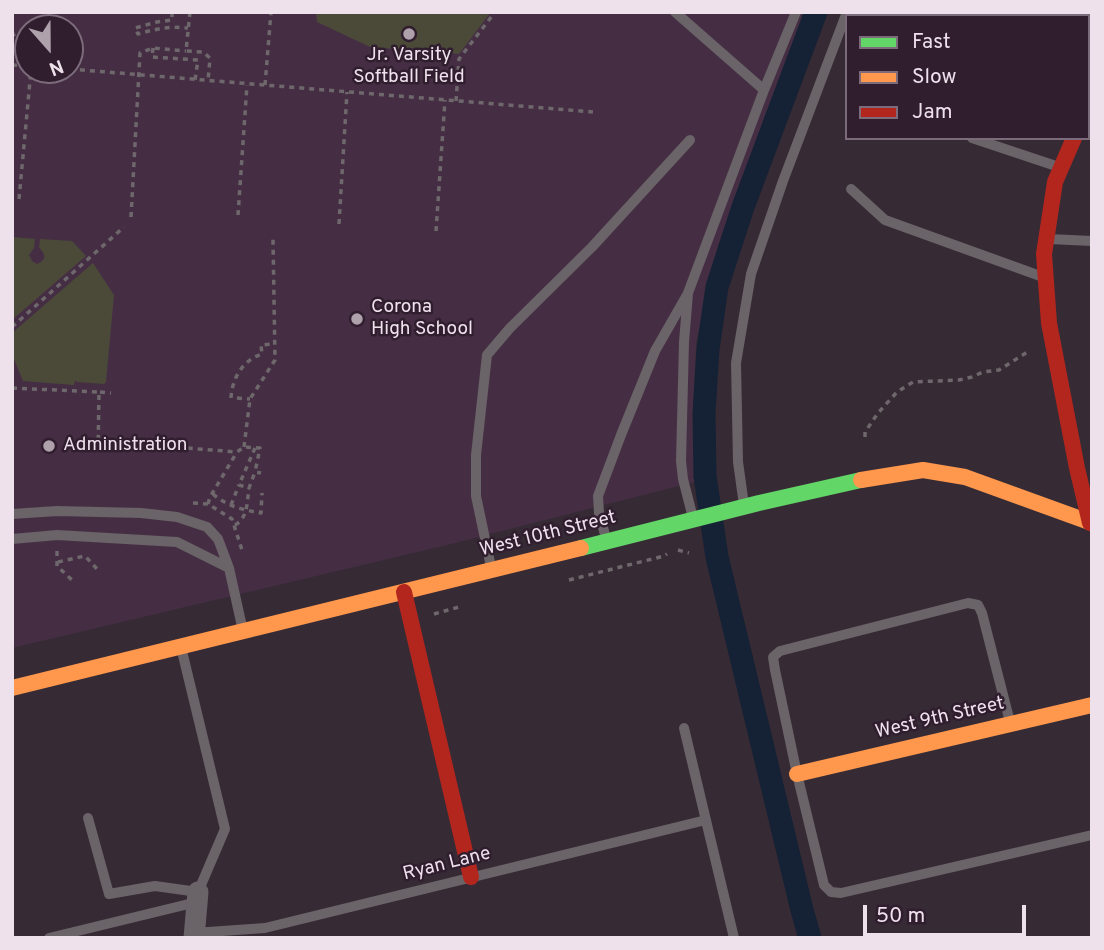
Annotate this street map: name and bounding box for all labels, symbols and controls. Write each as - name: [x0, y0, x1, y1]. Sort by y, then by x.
- north arrow: [14, 14, 84, 84]
- legend: [845, 14, 1090, 140]
- marker: Jr. Varsity Softball Field: [401, 26, 417, 42]
- text: Fast: [912, 29, 951, 56]
- place label: Jr. Varsity Softball Field: [353, 45, 465, 89]
- text: N: [45, 53, 66, 80]
- text: Slow: [912, 64, 957, 91]
- text: Jam: [912, 99, 953, 126]
- place label: Corona High School: [371, 297, 473, 341]
- marker: Corona High School: [349, 311, 365, 327]
- place label: Administration: [63, 435, 188, 457]
- marker: Administration: [41, 438, 57, 454]
- street label: West 10th Street: [478, 507, 618, 563]
- street label: West 9th Street: [873, 693, 1007, 745]
- street label: Ryan Lane: [401, 843, 493, 887]
- scale bar: [866, 890, 1029, 934]
- text: 50 m: [876, 903, 925, 930]

